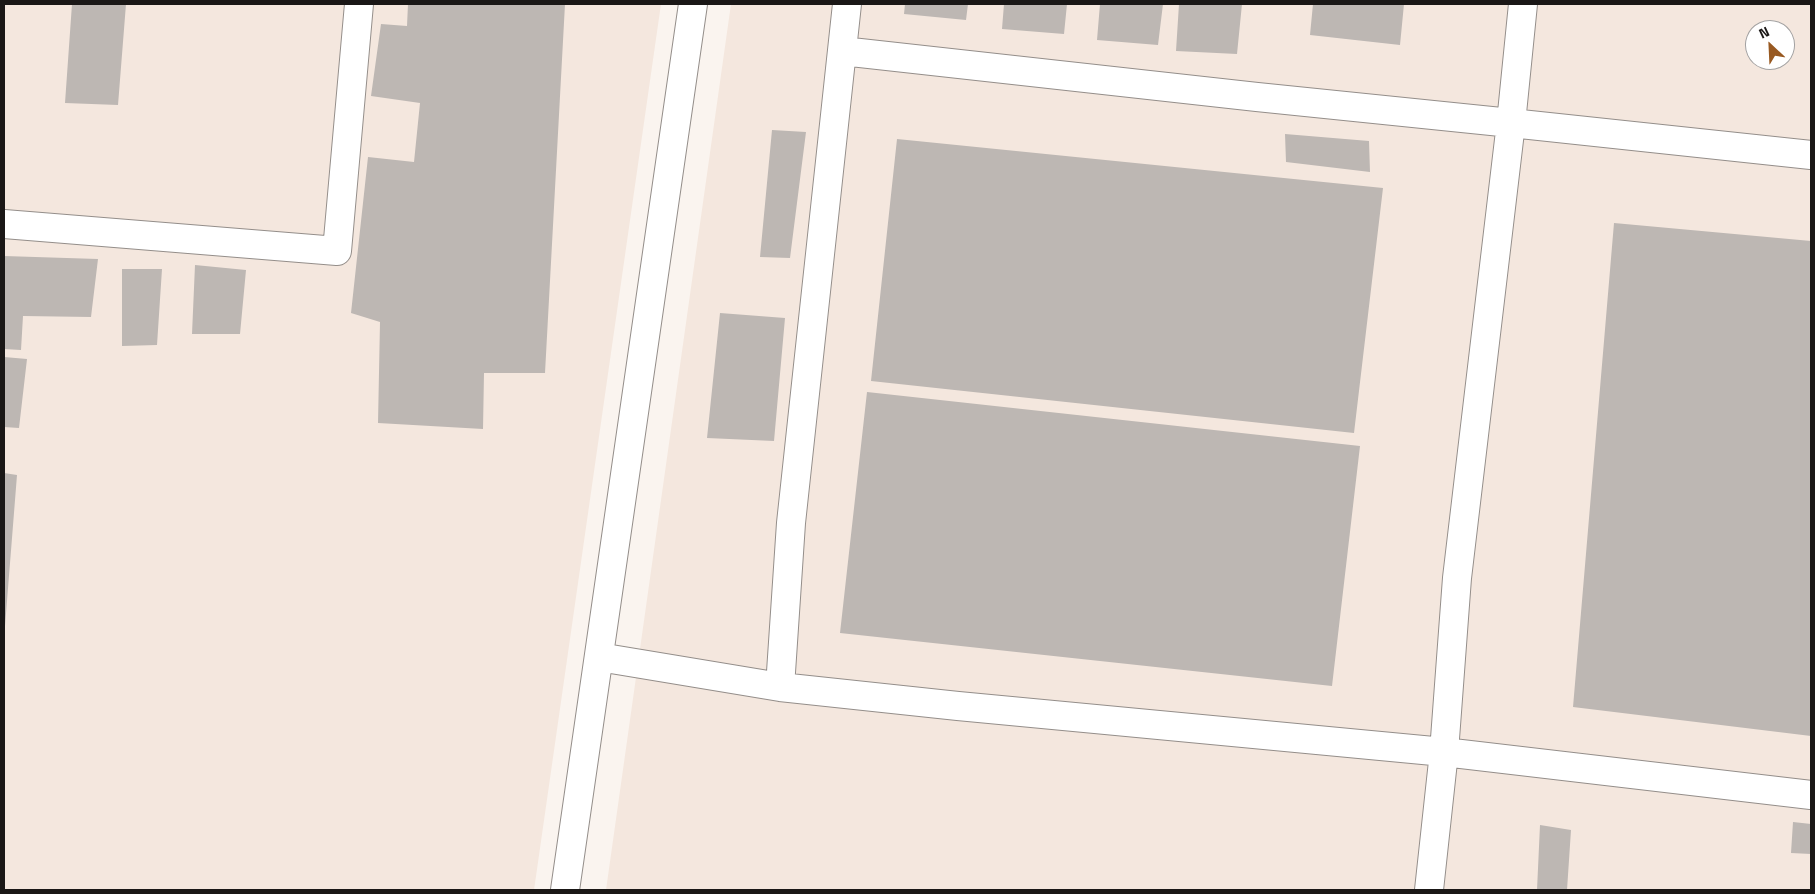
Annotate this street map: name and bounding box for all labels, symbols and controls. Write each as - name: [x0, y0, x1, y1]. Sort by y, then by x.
- north arrow: [1745, 20, 1795, 70]
- text: N: [1755, 20, 1773, 43]

